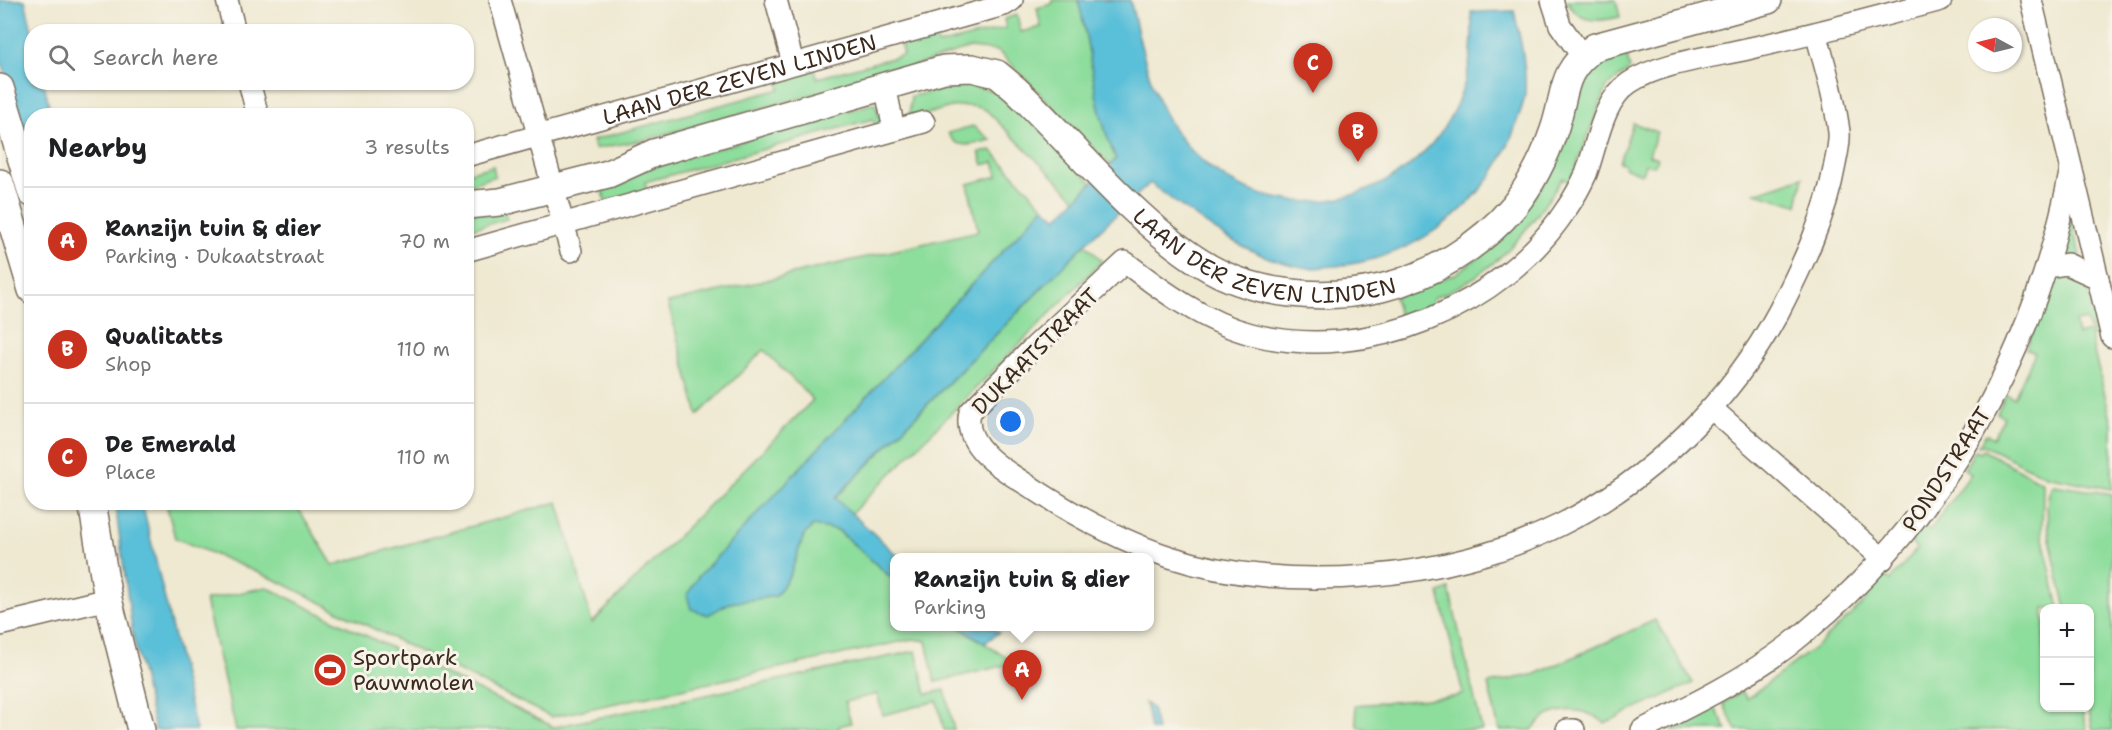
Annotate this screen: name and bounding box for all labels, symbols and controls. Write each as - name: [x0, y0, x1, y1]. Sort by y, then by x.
- north arrow: [1968, 18, 2022, 72]
- search box: [24, 24, 474, 90]
- street label: LAAN DER ZEVEN LINDEN: [599, 28, 880, 132]
- icon: search: [45, 41, 78, 74]
- text: Search here: [93, 43, 219, 72]
- pin: C: [1294, 44, 1332, 93]
- pin: B: [1338, 112, 1378, 162]
- text: Nearby: [48, 130, 147, 165]
- text: 3 results: [364, 134, 450, 160]
- street label: LAAN DER ZEVEN LINDEN: [1127, 202, 1399, 310]
- text: Ranzijn tuin & dier: [105, 214, 321, 243]
- text: A: [60, 228, 75, 254]
- text: 70 m: [398, 228, 450, 254]
- text: Parking · Dukaatstraat: [105, 243, 325, 269]
- street label: DUKAATSTRAAT: [965, 281, 1106, 421]
- text: Qualitatts: [105, 322, 223, 351]
- text: B: [61, 336, 74, 362]
- text: 110 m: [396, 336, 450, 362]
- text: Shop: [105, 351, 152, 377]
- street label: PONDSTRAAT: [1895, 401, 1998, 537]
- your location: [996, 407, 1025, 436]
- text: De Emerald: [105, 430, 236, 459]
- text: C: [61, 444, 74, 470]
- text: 110 m: [396, 444, 450, 470]
- text: Place: [105, 459, 156, 485]
- popup: [890, 553, 1154, 631]
- text: Ranzijn tuin & dier: [914, 565, 1130, 594]
- text: Parking: [914, 594, 986, 620]
- map controls: [2040, 604, 2094, 712]
- button: +: [2040, 604, 2094, 658]
- place label: Sportpark Pauwmolen: [353, 643, 474, 697]
- pin: A: [1002, 650, 1042, 700]
- sports icon: Sportpark Pauwmolen: [312, 652, 348, 688]
- button: −: [2040, 658, 2094, 712]

